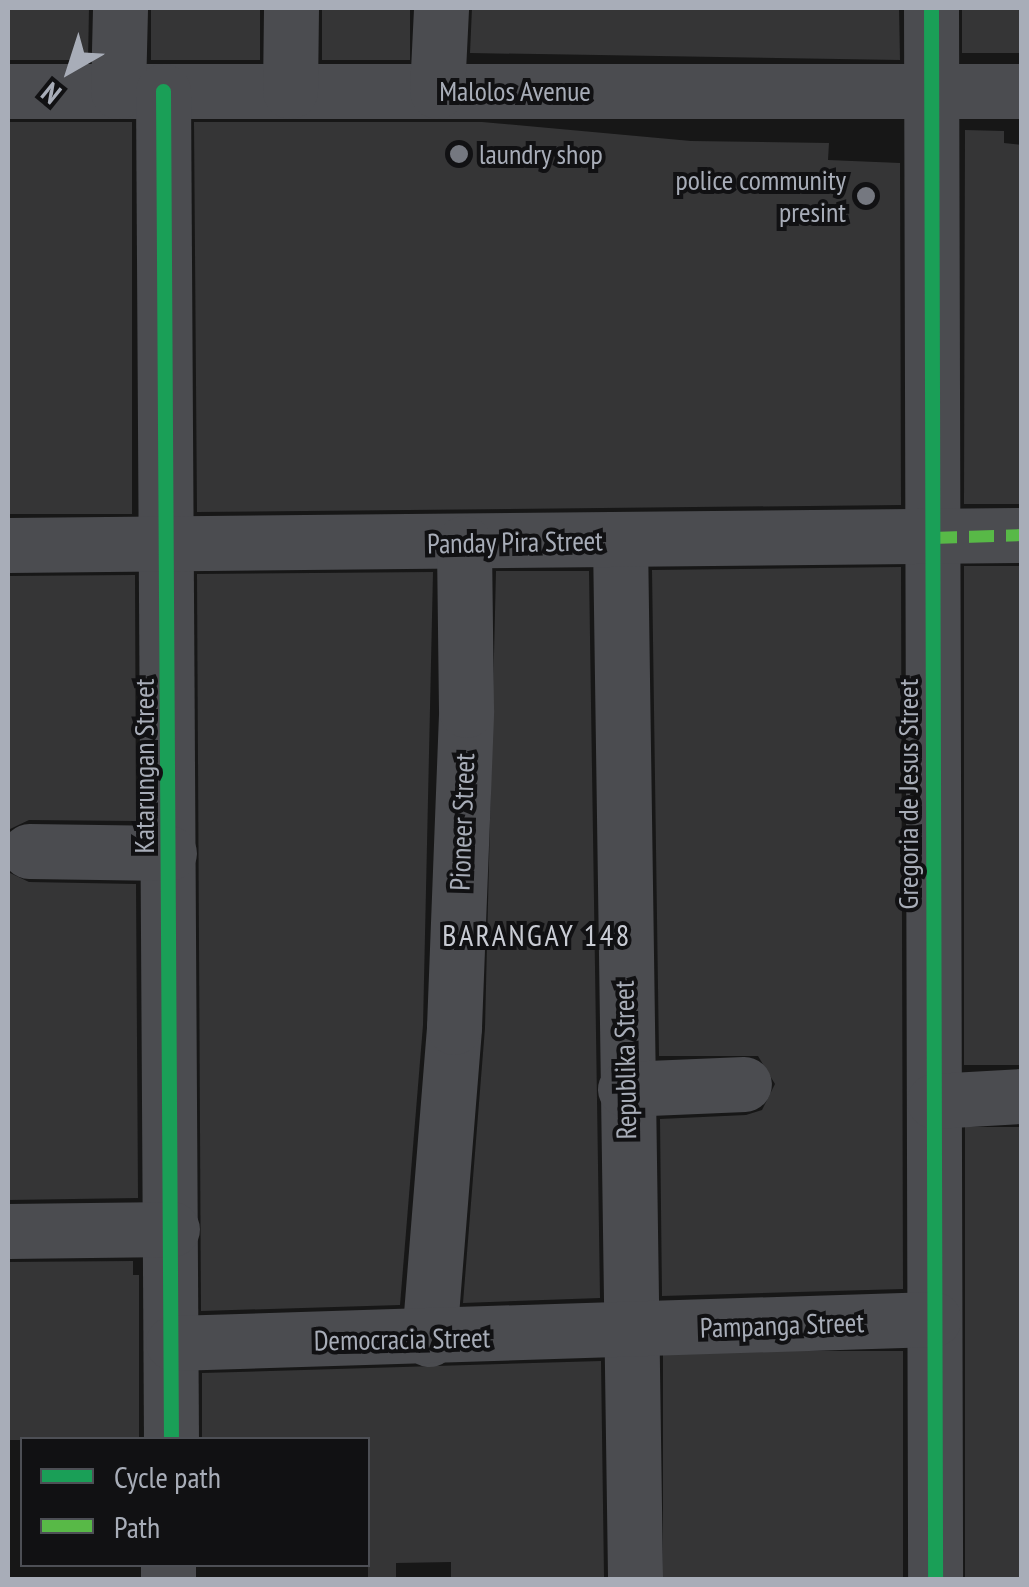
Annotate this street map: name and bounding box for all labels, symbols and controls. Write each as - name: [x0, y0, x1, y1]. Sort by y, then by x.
- north arrow: [20, 20, 120, 120]
- street label: Malolos Avenue: [439, 74, 591, 108]
- text: N: [33, 75, 68, 113]
- place label: laundry shop: [479, 137, 603, 171]
- marker: laundry shop: [448, 143, 470, 165]
- place label: police community presint: [676, 163, 846, 229]
- marker: police community presint: [855, 185, 877, 207]
- street label: Panday Pira Street: [426, 524, 604, 560]
- street label: Katarungan Street: [127, 679, 161, 853]
- street label: Gregoria de Jesus Street: [891, 679, 925, 909]
- street label: Pioneer Street: [443, 753, 481, 891]
- district label: BARANGAY 148: [442, 917, 632, 953]
- street label: Republika Street: [607, 980, 643, 1140]
- street label: Pampanga Street: [699, 1305, 865, 1345]
- street label: Democracia Street: [313, 1321, 491, 1357]
- legend: [20, 1437, 370, 1567]
- text: Cycle path: [114, 1457, 221, 1496]
- text: Path: [114, 1507, 160, 1546]

